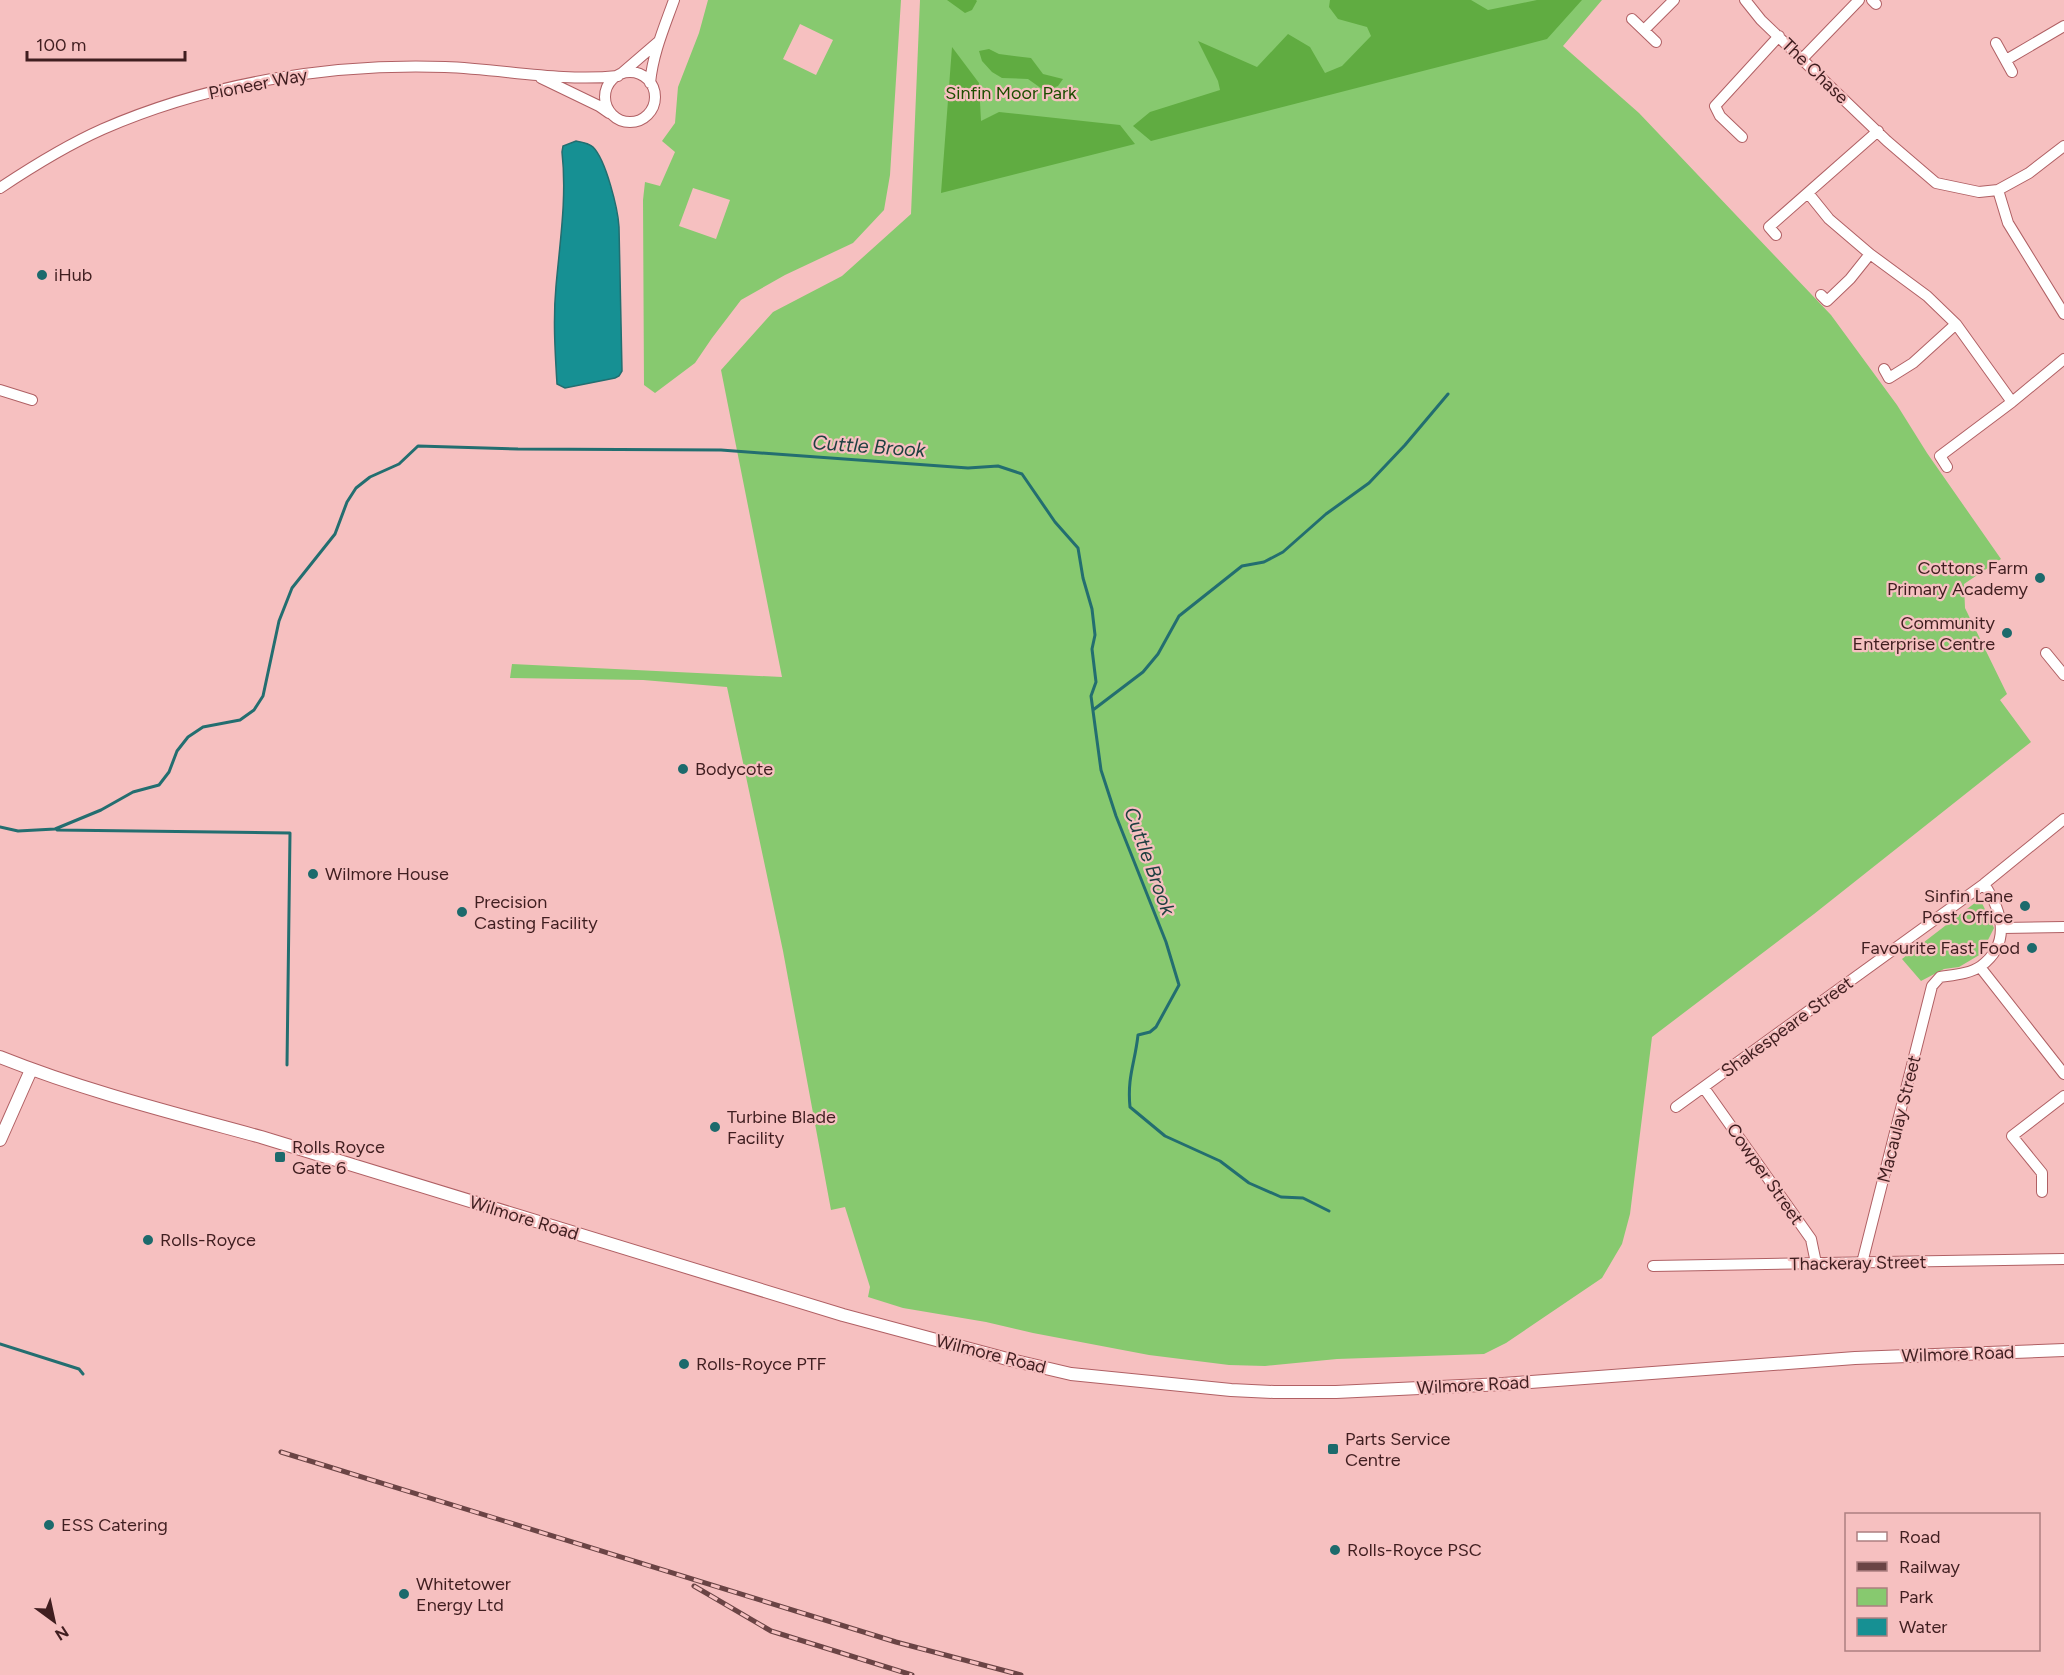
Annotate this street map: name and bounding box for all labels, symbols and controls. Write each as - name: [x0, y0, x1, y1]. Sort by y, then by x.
- scale bar: [27, 24, 184, 62]
- text: 100 m: [36, 34, 86, 56]
- street label: The Chase: [1777, 34, 1853, 108]
- street label: Pioneer Way: [207, 64, 310, 104]
- park label: Sinfin Moor Park: [945, 82, 1077, 104]
- place label: iHub: [54, 264, 92, 286]
- marker: iHub: [35, 268, 49, 282]
- water label: Cuttle Brook: [812, 430, 928, 462]
- place label: Cottons Farm Primary Academy: [1887, 557, 2029, 600]
- marker: Cottons Farm Primary Academy: [2033, 571, 2047, 585]
- place label: Community Enterprise Centre: [1853, 612, 1996, 655]
- marker: Community Enterprise Centre: [2000, 626, 2014, 640]
- place label: Bodycote: [695, 758, 773, 780]
- marker: Bodycote: [676, 762, 690, 776]
- water label: Cuttle Brook: [1119, 804, 1181, 920]
- place label: Wilmore House: [325, 863, 449, 885]
- marker: Wilmore House: [306, 867, 320, 881]
- place label: Sinfin Lane Post Office: [1922, 885, 2013, 928]
- place label: Precision Casting Facility: [474, 891, 598, 934]
- marker: Sinfin Lane Post Office: [2018, 899, 2032, 913]
- marker: Precision Casting Facility: [455, 905, 469, 919]
- place label: Favourite Fast Food: [1861, 937, 2020, 959]
- marker: Favourite Fast Food: [2025, 941, 2039, 955]
- street label: Shakespeare Street: [1717, 972, 1857, 1082]
- street label: Macaulay Street: [1873, 1053, 1926, 1185]
- place label: Turbine Blade Facility: [727, 1106, 836, 1149]
- street label: Cowper Street: [1722, 1119, 1808, 1229]
- marker: Turbine Blade Facility: [708, 1120, 722, 1134]
- place label: Rolls Royce Gate 6: [292, 1136, 385, 1179]
- marker: Rolls Royce Gate 6: [273, 1150, 287, 1164]
- street label: Wilmore Road: [467, 1191, 581, 1245]
- place label: Rolls-Royce: [160, 1229, 256, 1251]
- marker: Rolls-Royce: [141, 1233, 155, 1247]
- street label: Thackeray Street: [1789, 1251, 1927, 1275]
- street label: Wilmore Road: [934, 1330, 1048, 1378]
- street label: Wilmore Road: [1901, 1341, 2015, 1367]
- place label: Rolls-Royce PTF: [696, 1353, 827, 1375]
- marker: Rolls-Royce PTF: [677, 1357, 691, 1371]
- street label: Wilmore Road: [1416, 1371, 1530, 1399]
- place label: Parts Service Centre: [1345, 1428, 1450, 1471]
- marker: Parts Service Centre: [1326, 1442, 1340, 1456]
- legend: [1845, 1513, 2040, 1651]
- place label: ESS Catering: [61, 1514, 168, 1536]
- marker: ESS Catering: [42, 1518, 56, 1532]
- text: Road: [1899, 1526, 1940, 1548]
- place label: Rolls-Royce PSC: [1347, 1539, 1482, 1561]
- marker: Rolls-Royce PSC: [1328, 1543, 1342, 1557]
- text: Railway: [1899, 1556, 1961, 1578]
- place label: Whitetower Energy Ltd: [416, 1573, 511, 1616]
- text: Park: [1899, 1586, 1934, 1608]
- marker: Whitetower Energy Ltd: [397, 1587, 411, 1601]
- north arrow: [24, 1591, 84, 1651]
- text: Water: [1899, 1616, 1947, 1638]
- text: N: [52, 1622, 72, 1644]

